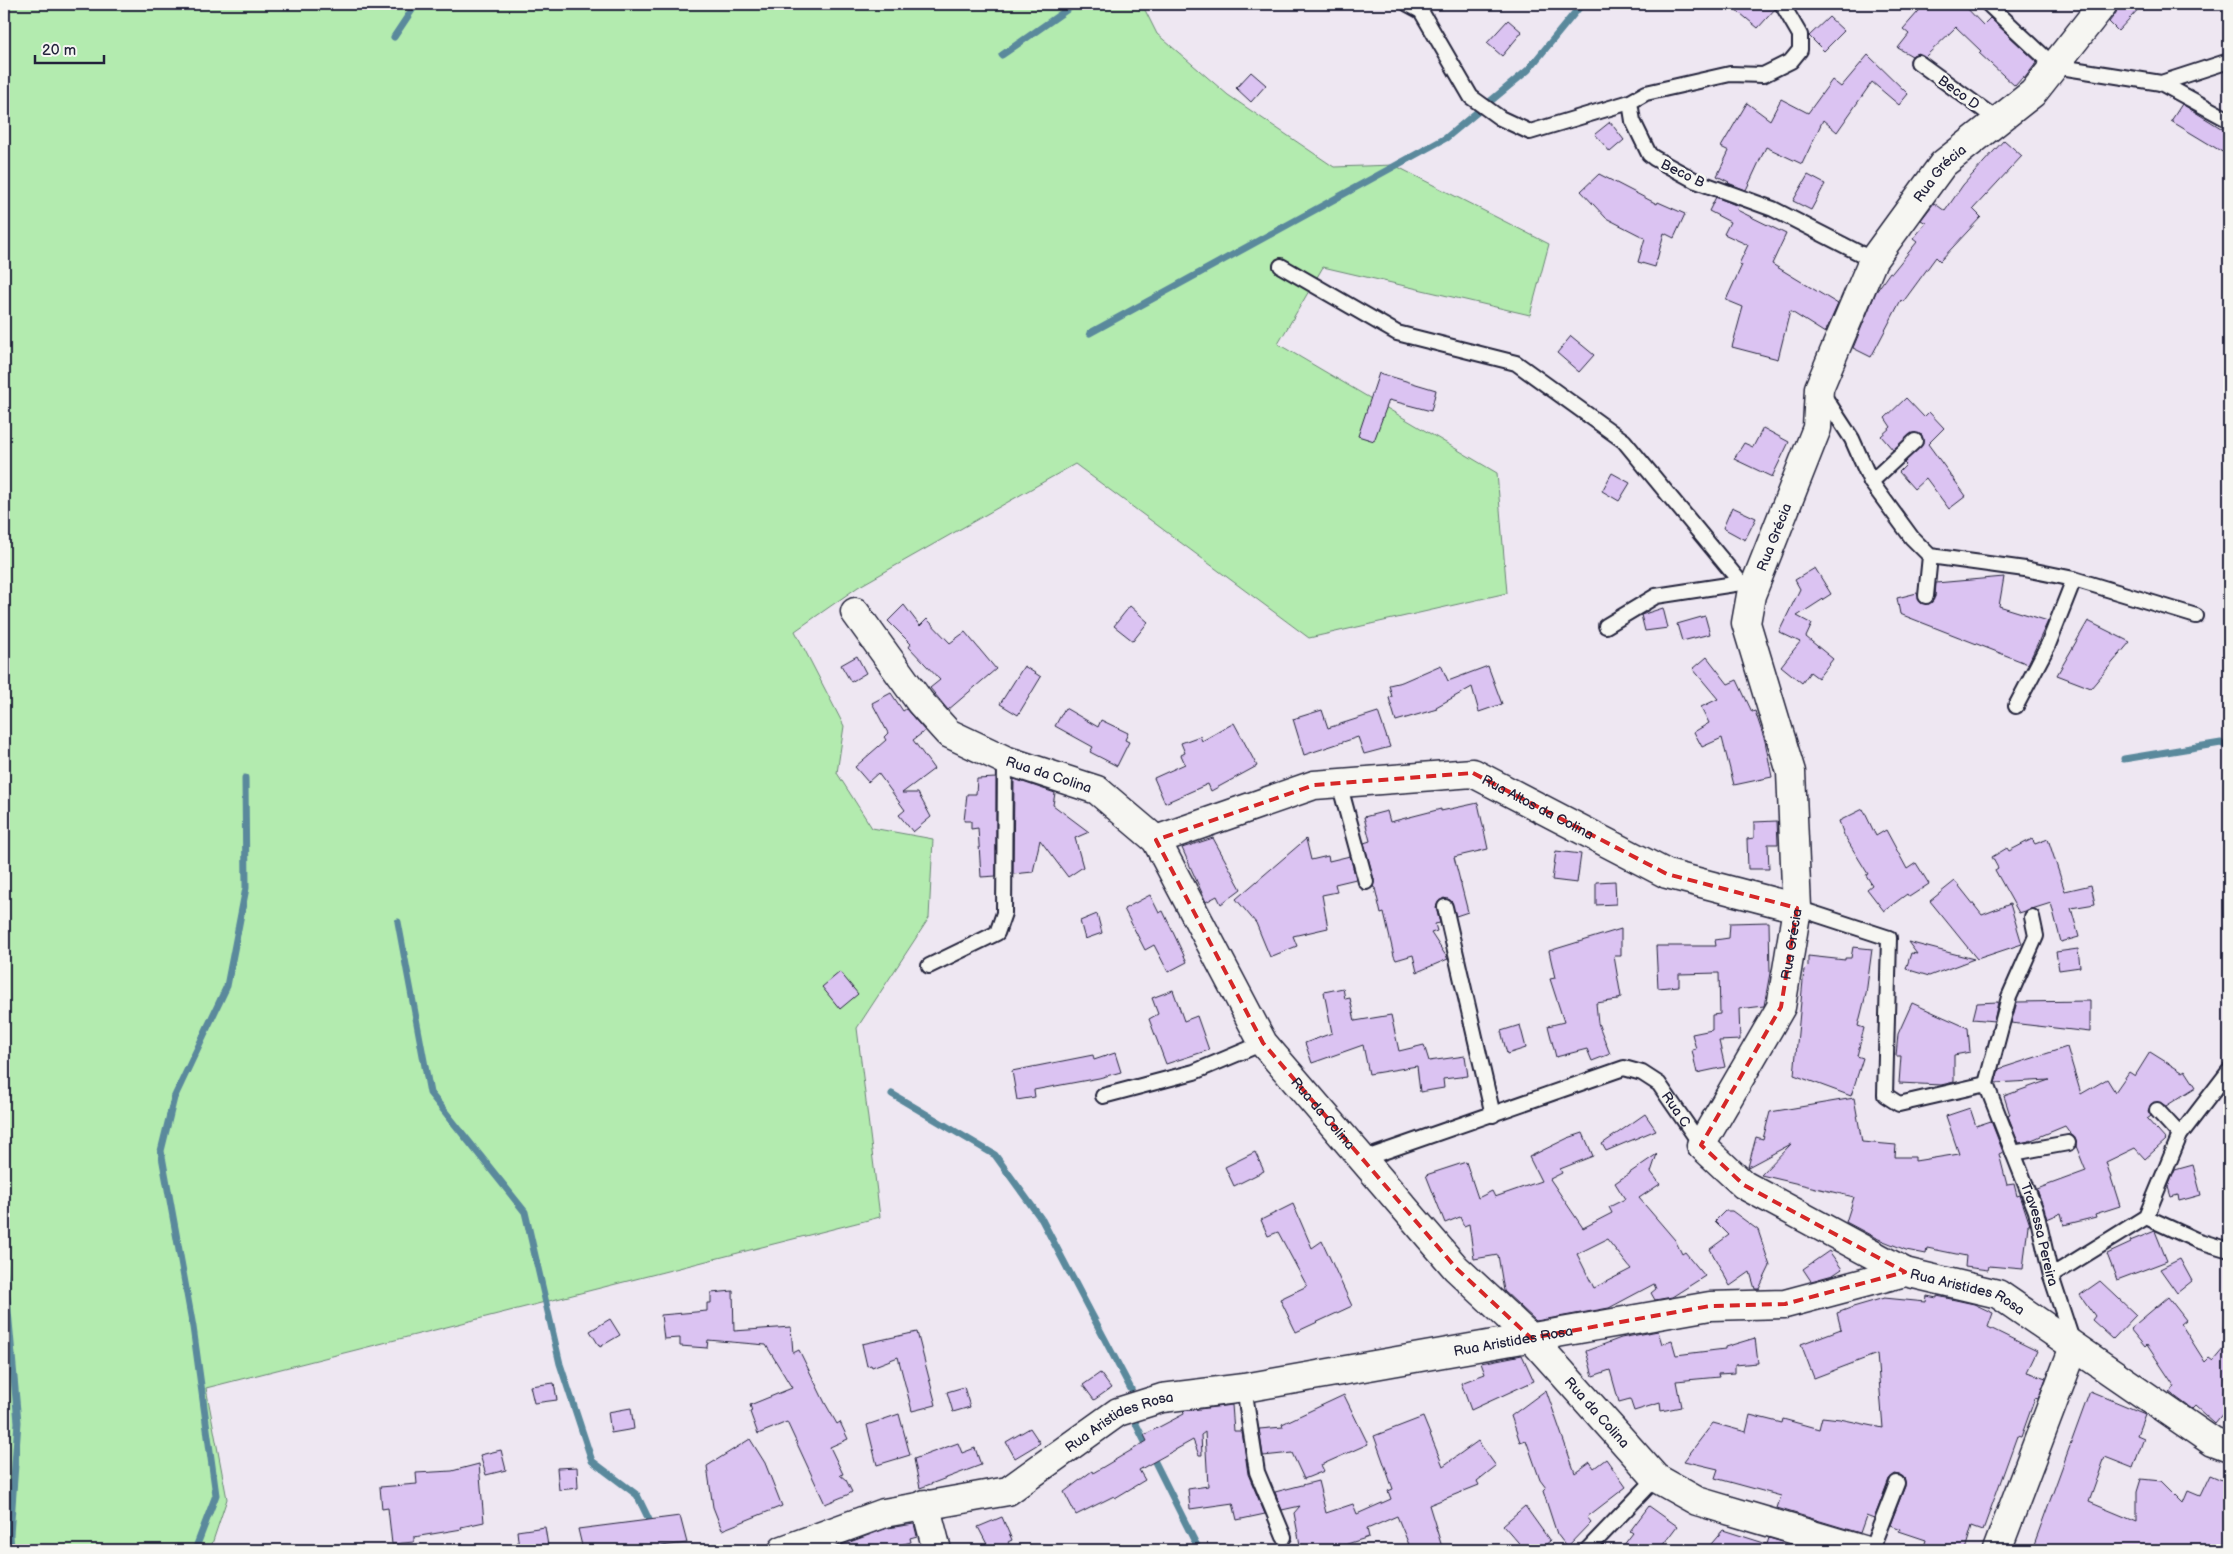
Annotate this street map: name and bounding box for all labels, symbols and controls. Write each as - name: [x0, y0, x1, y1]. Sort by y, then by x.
- scale bar: [35, 32, 104, 64]
- text: 20 m: [42, 41, 76, 60]
- street label: Beco D: [1935, 72, 1983, 113]
- street label: Rua Grécia: [1910, 141, 1970, 206]
- street label: Beco B: [1658, 156, 1708, 191]
- street label: Rua Grécia: [1753, 501, 1795, 574]
- street label: Rua da Colina: [1004, 753, 1094, 797]
- street label: Rua Altos da Colina: [1479, 771, 1597, 843]
- street label: Rua Grécia: [1778, 907, 1806, 981]
- street label: Rua da Colina: [1287, 1074, 1358, 1153]
- street label: Rua C: [1658, 1088, 1694, 1131]
- street label: Travessa Pereira: [2017, 1180, 2062, 1288]
- street label: Rua Aristides Rosa: [1908, 1265, 2028, 1319]
- street label: Rua Aristides Rosa: [1452, 1322, 1574, 1360]
- street label: Rua da Colina: [1561, 1374, 1633, 1452]
- street label: Rua Aristides Rosa: [1062, 1389, 1174, 1456]

